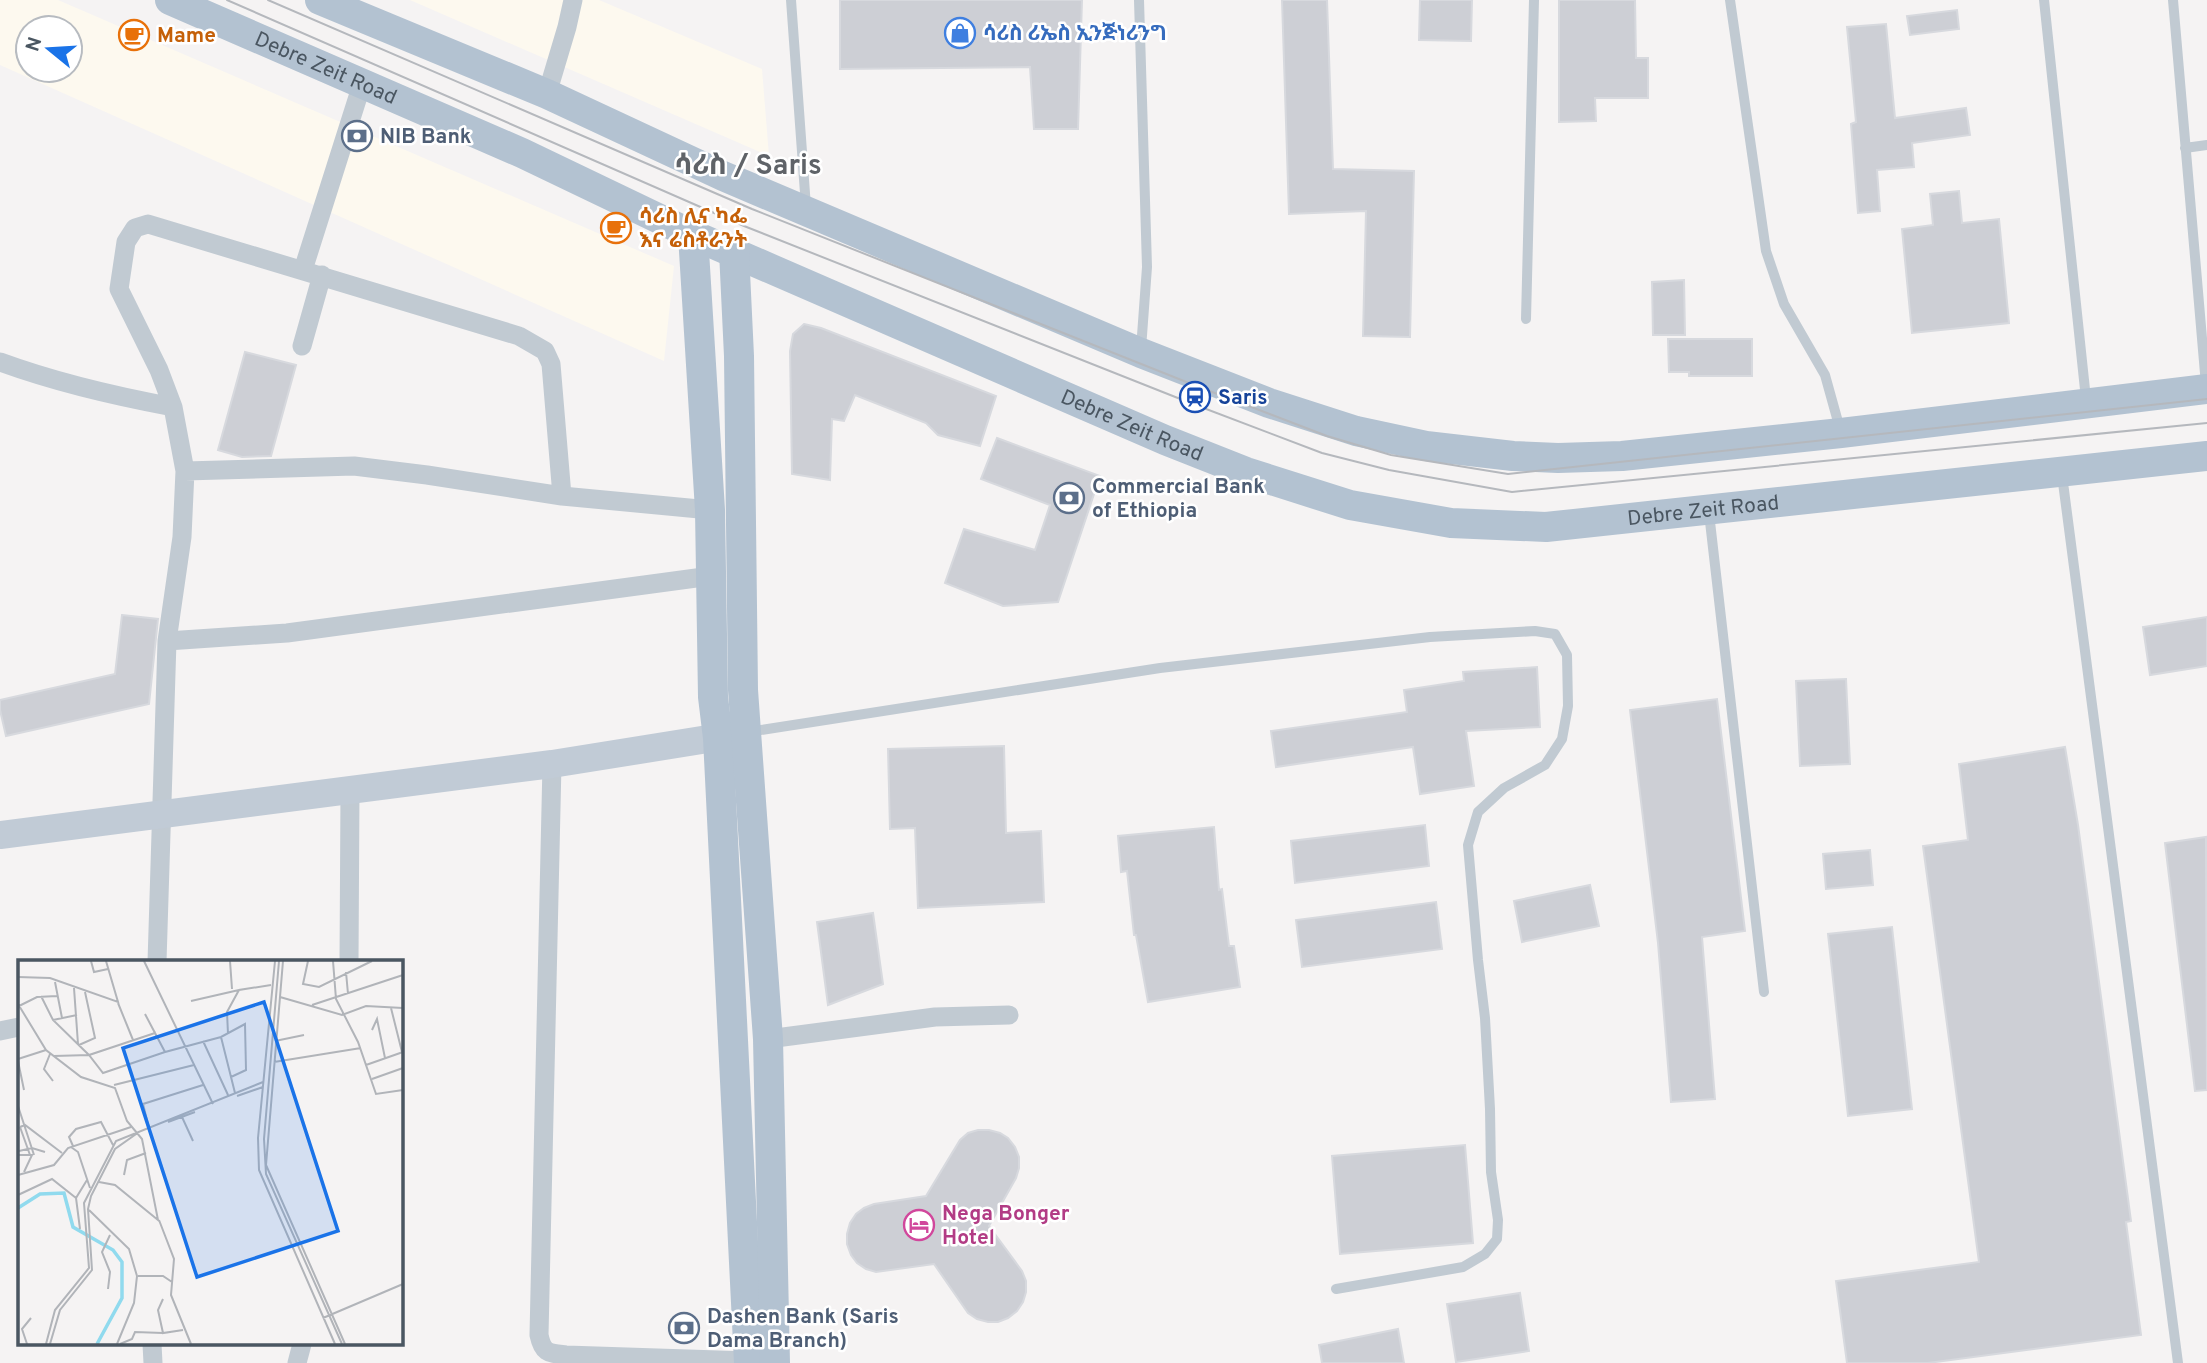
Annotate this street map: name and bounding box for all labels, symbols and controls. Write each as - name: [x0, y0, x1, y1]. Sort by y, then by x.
- north arrow: [14, 14, 84, 84]
- shop icon: ሳሪስ ሪኤስ ኢንጅነሪንግ: [943, 16, 977, 50]
- cafe icon: Mame: [117, 18, 151, 52]
- place label: ሳሪስ ሪኤስ ኢንጅነሪንግ: [983, 21, 1167, 48]
- place label: Mame: [157, 23, 216, 50]
- street label: Debre Zeit Road: [250, 26, 401, 112]
- text: N: [21, 34, 48, 55]
- bank icon: NIB Bank: [340, 119, 374, 153]
- place label: NIB Bank: [380, 124, 472, 151]
- district label: ሳሪስ / Saris: [674, 149, 822, 185]
- place label: ሳሪስ ሊና ካፌ እና ሬስቶራንት: [639, 204, 747, 255]
- cafe icon: ሳሪስ ሊና ካፌ እና ሬስቶራንት: [599, 211, 633, 245]
- station icon: Saris: [1178, 380, 1212, 414]
- street label: Debre Zeit Road: [1056, 384, 1207, 469]
- place label: Saris: [1218, 385, 1268, 412]
- place label: Commercial Bank of Ethiopia: [1092, 474, 1265, 525]
- bank icon: Commercial Bank of Ethiopia: [1052, 481, 1086, 515]
- street label: Debre Zeit Road: [1626, 490, 1781, 533]
- inset map: [18, 960, 402, 1346]
- place label: Nega Bonger Hotel: [942, 1201, 1070, 1252]
- hotel icon: Nega Bonger Hotel: [902, 1208, 936, 1242]
- place label: Dashen Bank (Saris Dama Branch): [707, 1304, 899, 1355]
- bank icon: Dashen Bank (Saris Dama Branch): [667, 1311, 701, 1345]

